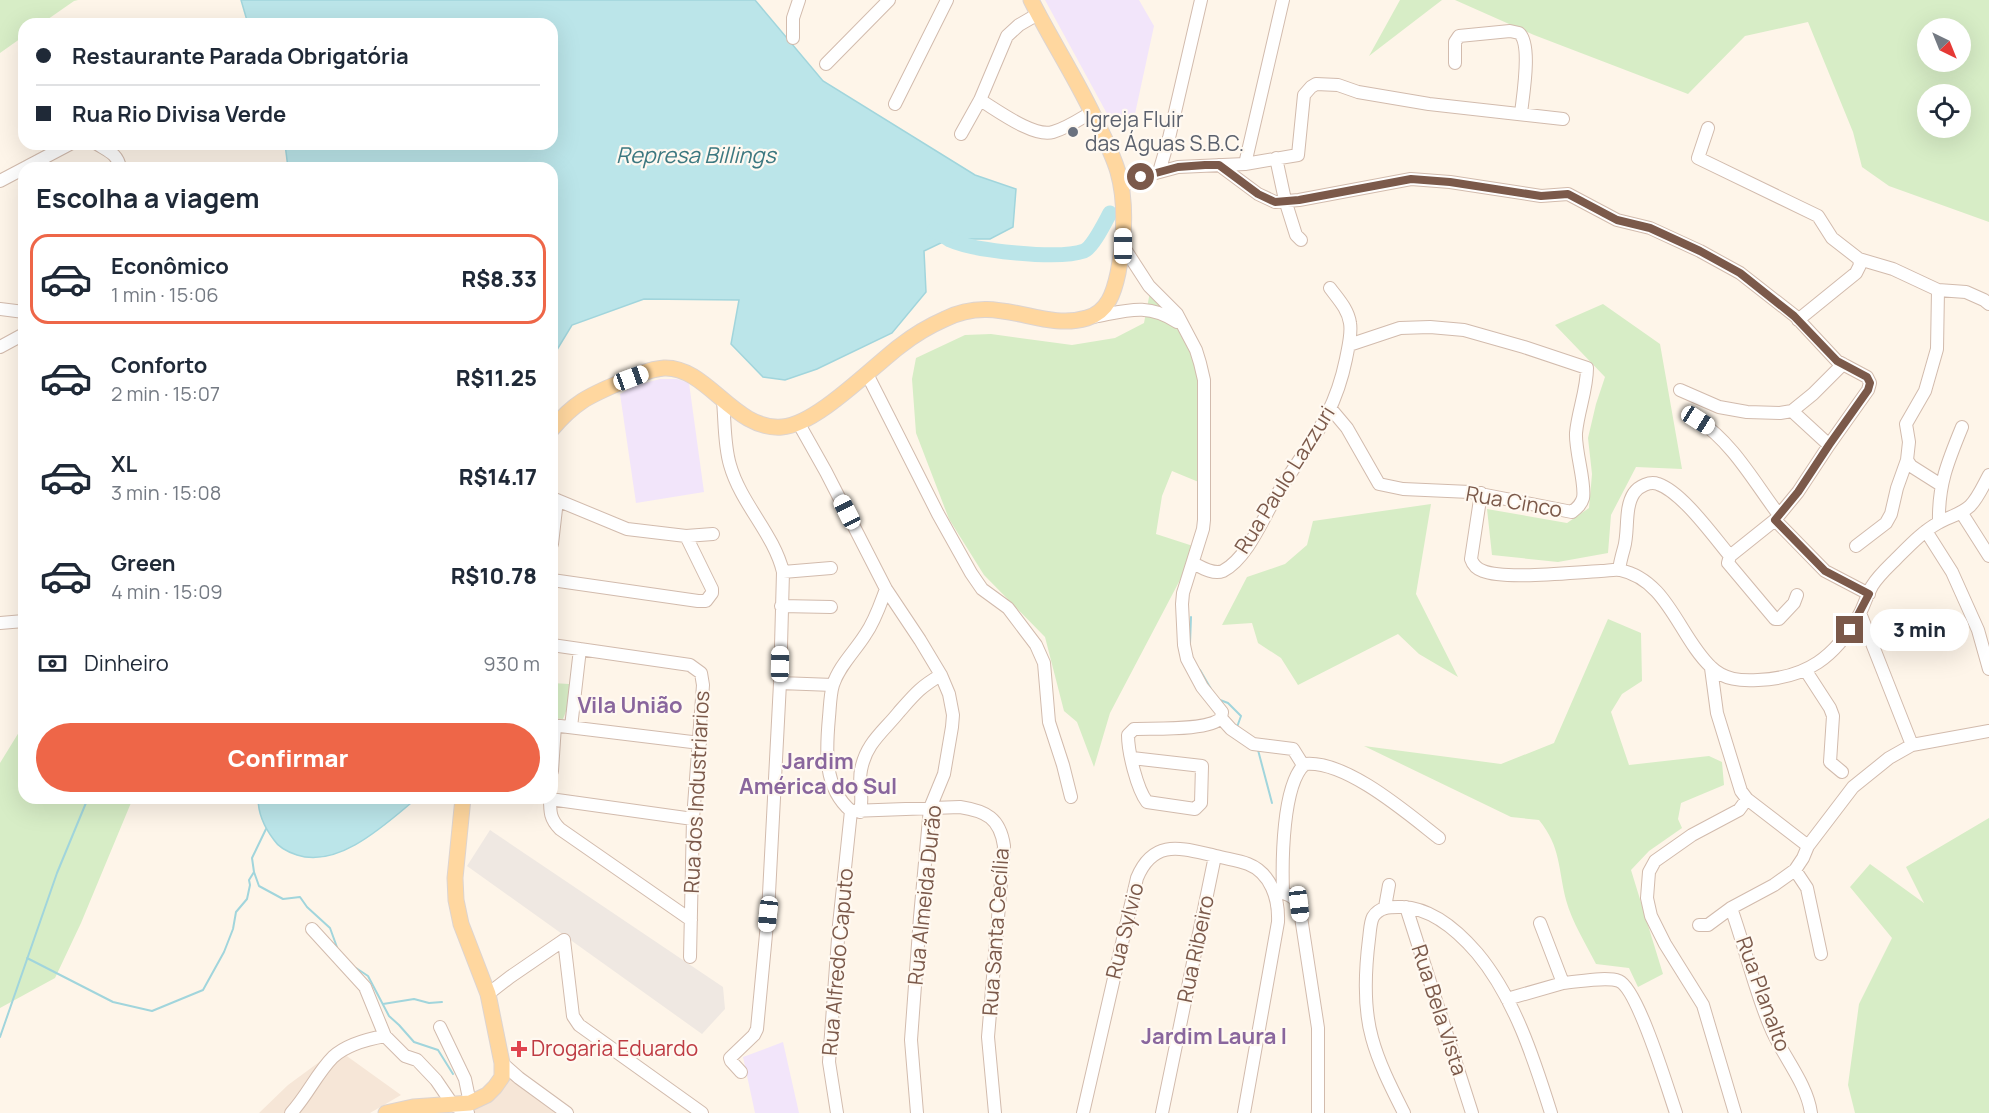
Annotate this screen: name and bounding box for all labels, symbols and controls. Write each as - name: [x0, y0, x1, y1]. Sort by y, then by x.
- north arrow: [1917, 18, 1971, 72]
- map controls: [1917, 18, 1971, 138]
- text: Restaurante Parada Obrigatória: [72, 41, 409, 71]
- button: locate: [1917, 84, 1971, 138]
- text: Rua Rio Divisa Verde: [72, 99, 286, 129]
- place label: Igreja Fluir das Águas S.B.C.: [1085, 105, 1244, 157]
- marker: Igreja Fluir das Águas S.B.C.: [1066, 125, 1080, 139]
- water label: Represa Billings: [616, 140, 777, 170]
- route start: [1127, 163, 1154, 190]
- text: Escolha a viagem: [36, 179, 259, 216]
- car: [1114, 228, 1132, 264]
- text: Econômico: [111, 251, 229, 281]
- icon: car: [39, 252, 93, 306]
- text: R$8.33: [461, 264, 537, 294]
- text: 1 min · 15:06: [111, 281, 219, 308]
- text: Conforto: [111, 350, 207, 380]
- icon: car: [39, 351, 93, 405]
- text: R$11.25: [456, 363, 537, 393]
- car: [611, 363, 651, 393]
- text: 2 min · 15:07: [111, 380, 220, 407]
- street label: Rua Paulo Lazzuri: [1227, 400, 1341, 559]
- car: [1678, 403, 1718, 437]
- text: XL: [111, 449, 137, 479]
- icon: car: [39, 450, 93, 504]
- text: R$14.17: [459, 462, 537, 492]
- text: 3 min · 15:08: [111, 479, 221, 506]
- street label: Rua Cinco: [1464, 479, 1565, 523]
- car: [831, 492, 863, 532]
- text: Green: [111, 548, 176, 578]
- icon: car: [39, 549, 93, 603]
- text: R$10.78: [451, 561, 537, 591]
- text: 4 min · 15:09: [111, 578, 223, 605]
- callout: 3 min: [1871, 609, 1970, 651]
- route end: [1836, 616, 1863, 643]
- text: 3 min: [1893, 616, 1946, 643]
- car: [771, 646, 789, 682]
- icon: cash: [36, 647, 69, 680]
- text: Dinheiro: [84, 648, 169, 678]
- text: 930 m: [483, 650, 540, 677]
- district label: Vila União: [577, 690, 683, 720]
- street label: Rua dos Industriarios: [677, 690, 715, 894]
- button: Confirmar: [36, 723, 540, 792]
- district label: Jardim América do Sul: [739, 746, 897, 801]
- street label: Rua Almeida Durão: [901, 804, 947, 986]
- street label: Rua Santa Cecília: [975, 847, 1015, 1017]
- street label: Rua Alfredo Caputo: [815, 867, 859, 1057]
- street label: Rua Sylvio: [1099, 880, 1150, 982]
- car: [1288, 885, 1310, 923]
- street label: Rua Ribeiro: [1170, 893, 1220, 1005]
- car: [757, 895, 779, 933]
- street label: Rua Planalto: [1730, 932, 1798, 1055]
- street label: Rua Bela Vista: [1406, 941, 1474, 1079]
- district label: Jardim Laura I: [1141, 1021, 1287, 1051]
- place label: Drogaria Eduardo: [531, 1034, 698, 1062]
- marker: Drogaria Eduardo: [512, 1042, 526, 1056]

